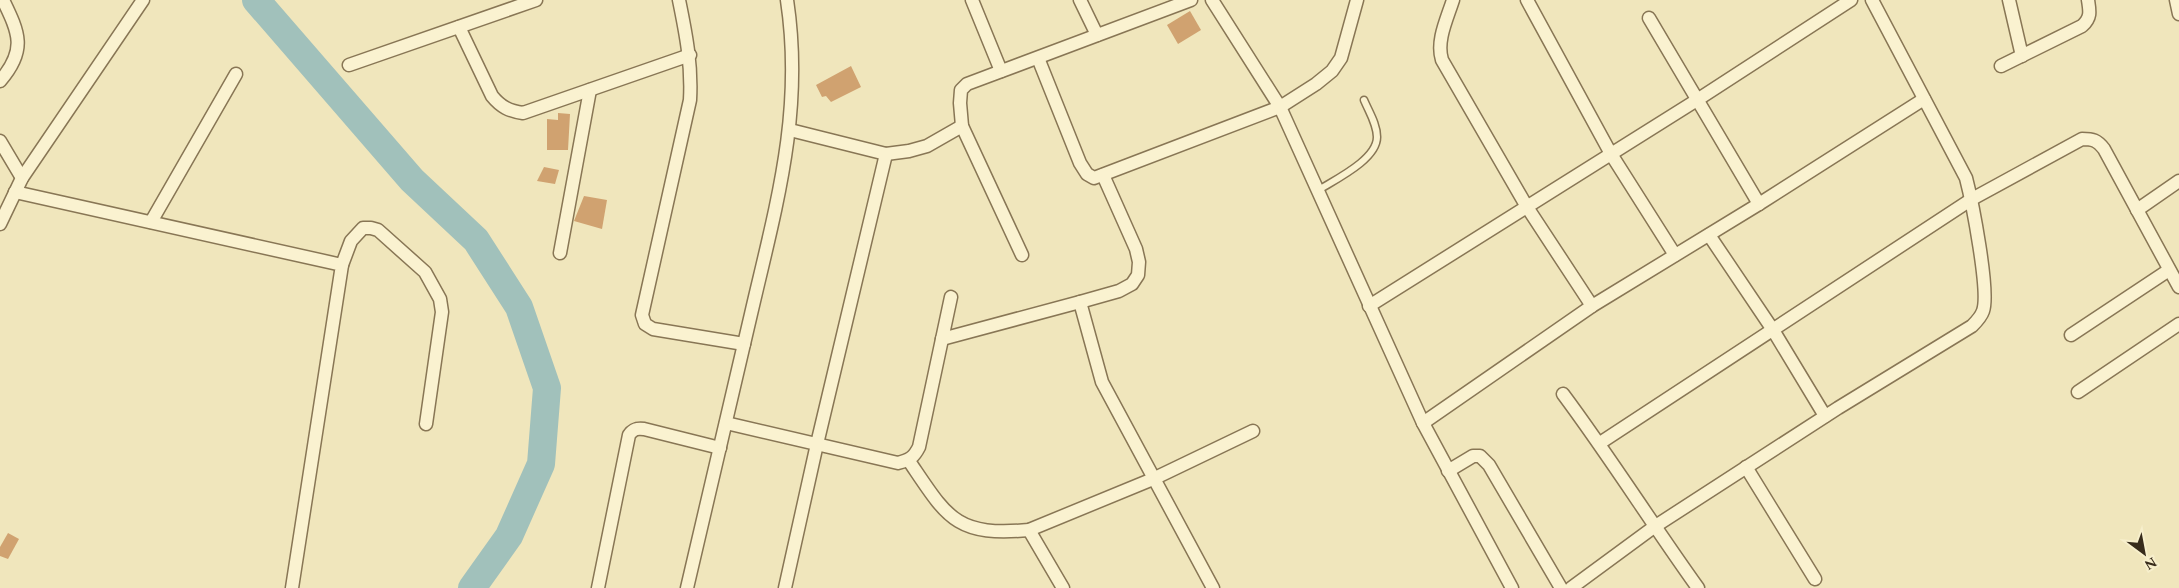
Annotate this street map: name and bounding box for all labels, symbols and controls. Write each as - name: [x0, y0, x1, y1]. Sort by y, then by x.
- north arrow: [2119, 528, 2169, 578]
- text: N: [2140, 552, 2161, 576]

